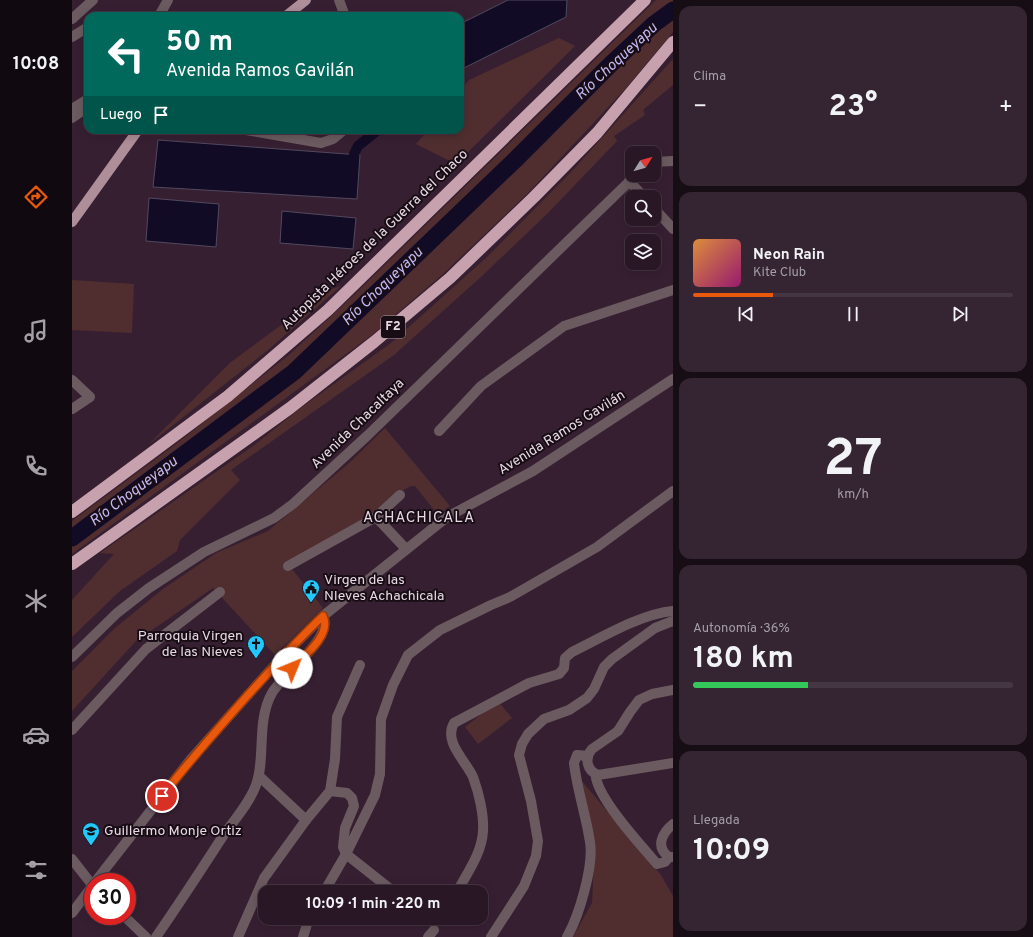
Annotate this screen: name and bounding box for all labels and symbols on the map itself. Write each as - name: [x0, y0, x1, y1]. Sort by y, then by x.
- water label: Río Choqueyapu: [572, 18, 663, 105]
- street label: Autopista Héroes de la Guerra del Chaco: [278, 146, 472, 334]
- north arrow: [625, 146, 661, 182]
- water label: Río Choqueyapu: [338, 243, 428, 330]
- road number: F2: [381, 316, 405, 338]
- street label: Avenida Chacaltaya: [308, 375, 408, 473]
- street label: Avenida Ramos Gavilán: [495, 387, 629, 479]
- water label: Río Choqueyapu: [86, 452, 183, 531]
- district label: ACHACHICALA: [363, 509, 475, 528]
- place label: Virgen de las NIeves Achachicala: [324, 572, 444, 605]
- public building icon: Virgen de las NIeves Achachicala: [301, 578, 321, 603]
- place label: Parroquia Virgen de las Nieves: [138, 628, 243, 661]
- church icon: Parroquia Virgen de las Nieves: [246, 634, 266, 659]
- position arrow: [271, 647, 313, 689]
- pin: [145, 779, 179, 813]
- school or university icon: Guillermo Monje Ortiz: [81, 821, 101, 846]
- place label: Guillermo Monje Ortiz: [104, 823, 242, 840]
- speed limit sign: 30: [84, 873, 136, 925]

